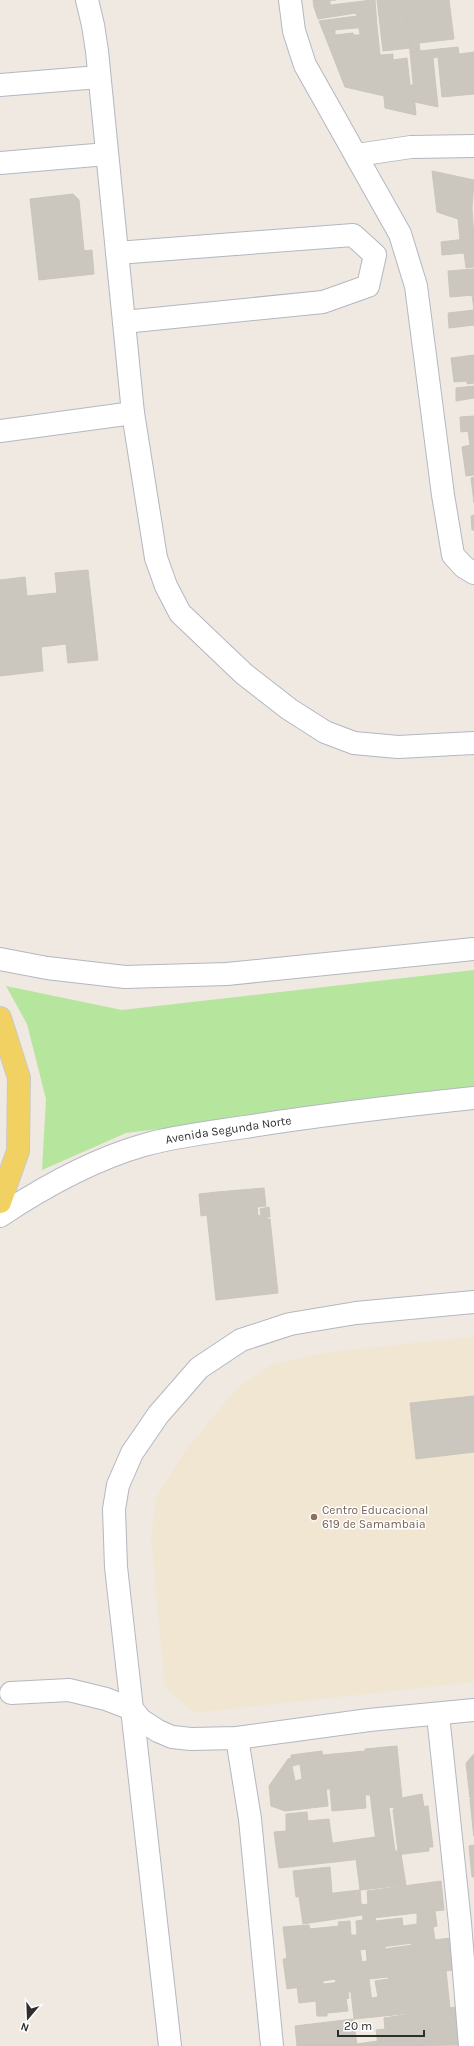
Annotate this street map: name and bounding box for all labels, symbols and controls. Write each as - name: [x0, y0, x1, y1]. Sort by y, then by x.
- street label: Avenida Segunda Norte: [164, 1113, 292, 1147]
- place label: Centro Educacional 619 de Samambaia: [322, 1503, 428, 1531]
- marker: Centro Educacional 619 de Samambaia: [309, 1512, 319, 1522]
- north arrow: [8, 1998, 48, 2038]
- scale bar: [338, 2012, 424, 2038]
- text: 20 m: [344, 2019, 372, 2033]
- text: N: [19, 2020, 31, 2034]

